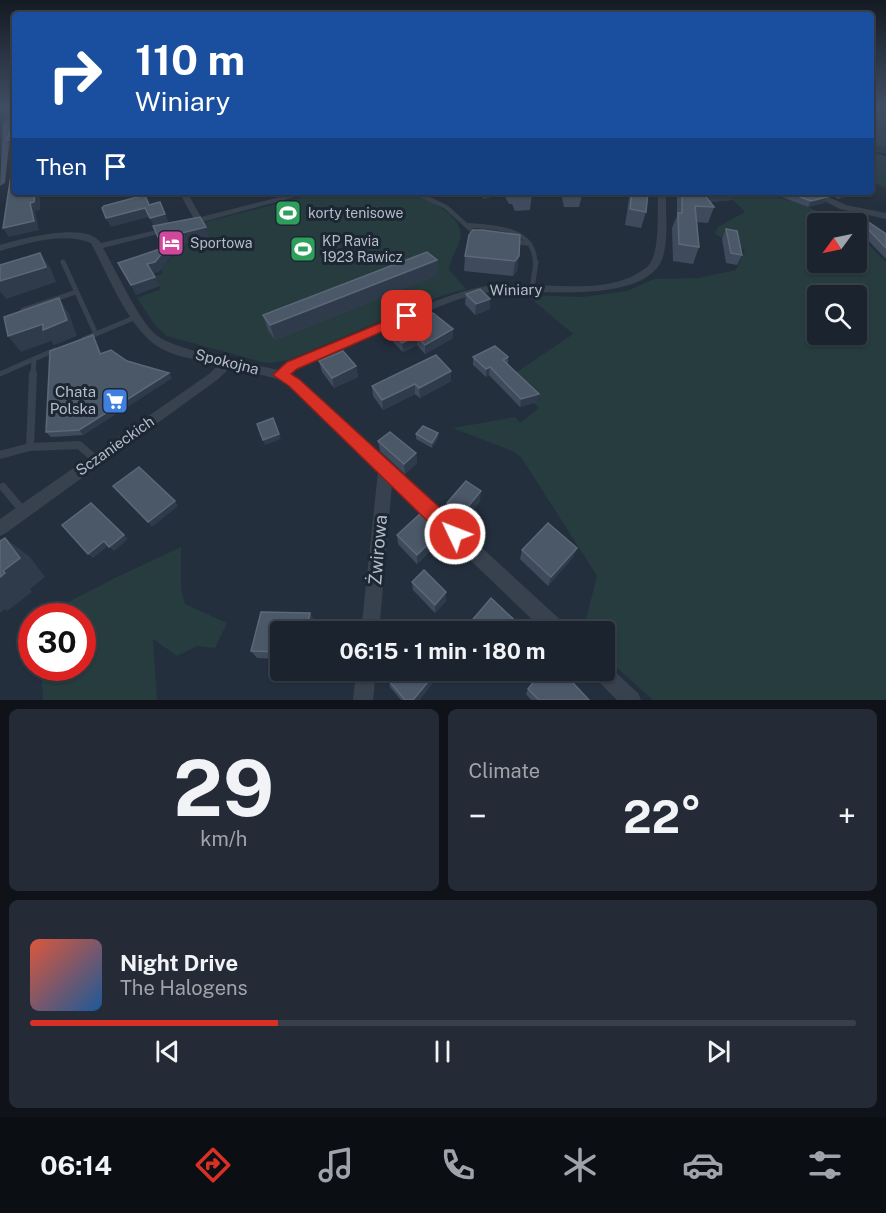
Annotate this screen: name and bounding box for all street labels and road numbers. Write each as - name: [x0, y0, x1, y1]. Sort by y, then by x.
- street label: Winiary: [489, 281, 543, 298]
- street label: Spokojna: [194, 345, 261, 378]
- street label: Sczanieckich: [72, 412, 157, 479]
- street label: Żwirowa: [363, 514, 391, 586]

